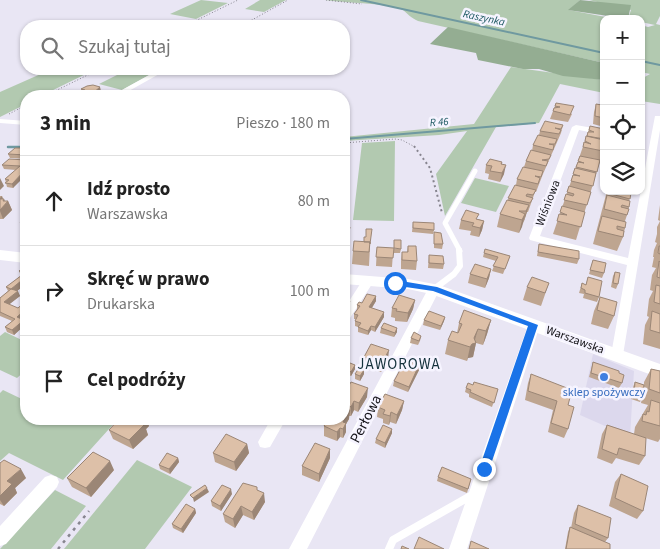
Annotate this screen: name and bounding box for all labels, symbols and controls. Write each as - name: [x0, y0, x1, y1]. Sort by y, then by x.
- water label: Raszynka: [462, 6, 506, 30]
- map controls: [600, 15, 645, 195]
- button: +: [600, 15, 645, 60]
- search box: [20, 20, 350, 75]
- icon: search: [38, 34, 66, 62]
- text: Szukaj tutaj: [78, 34, 171, 61]
- button: −: [600, 60, 645, 105]
- button: locate: [600, 105, 645, 150]
- text: 3 min: [40, 108, 91, 138]
- text: Pieszo · 180 m: [236, 112, 330, 134]
- water label: R 46: [429, 114, 450, 130]
- button: layers: [600, 150, 645, 195]
- text: Idź prosto: [87, 176, 170, 203]
- street label: Wiśniowa: [531, 178, 565, 228]
- icon: ahead: [40, 187, 68, 215]
- text: 80 m: [298, 190, 330, 212]
- text: Warszawska: [87, 203, 168, 225]
- text: Skręć w prawo: [87, 266, 209, 293]
- route start: [384, 272, 407, 295]
- icon: right: [40, 277, 68, 305]
- text: 100 m: [290, 280, 330, 302]
- text: Drukarska: [87, 293, 155, 315]
- street label: Warszawska: [544, 322, 606, 358]
- district label: JAWOROWA: [357, 354, 441, 375]
- icon: arrive: [40, 367, 68, 395]
- text: Cel podróży: [87, 367, 186, 394]
- marker: sklep spożywczy: [598, 371, 610, 383]
- place label: sklep spożywczy: [563, 384, 646, 401]
- street label: Perłowa: [345, 391, 387, 447]
- route end: [473, 458, 496, 481]

